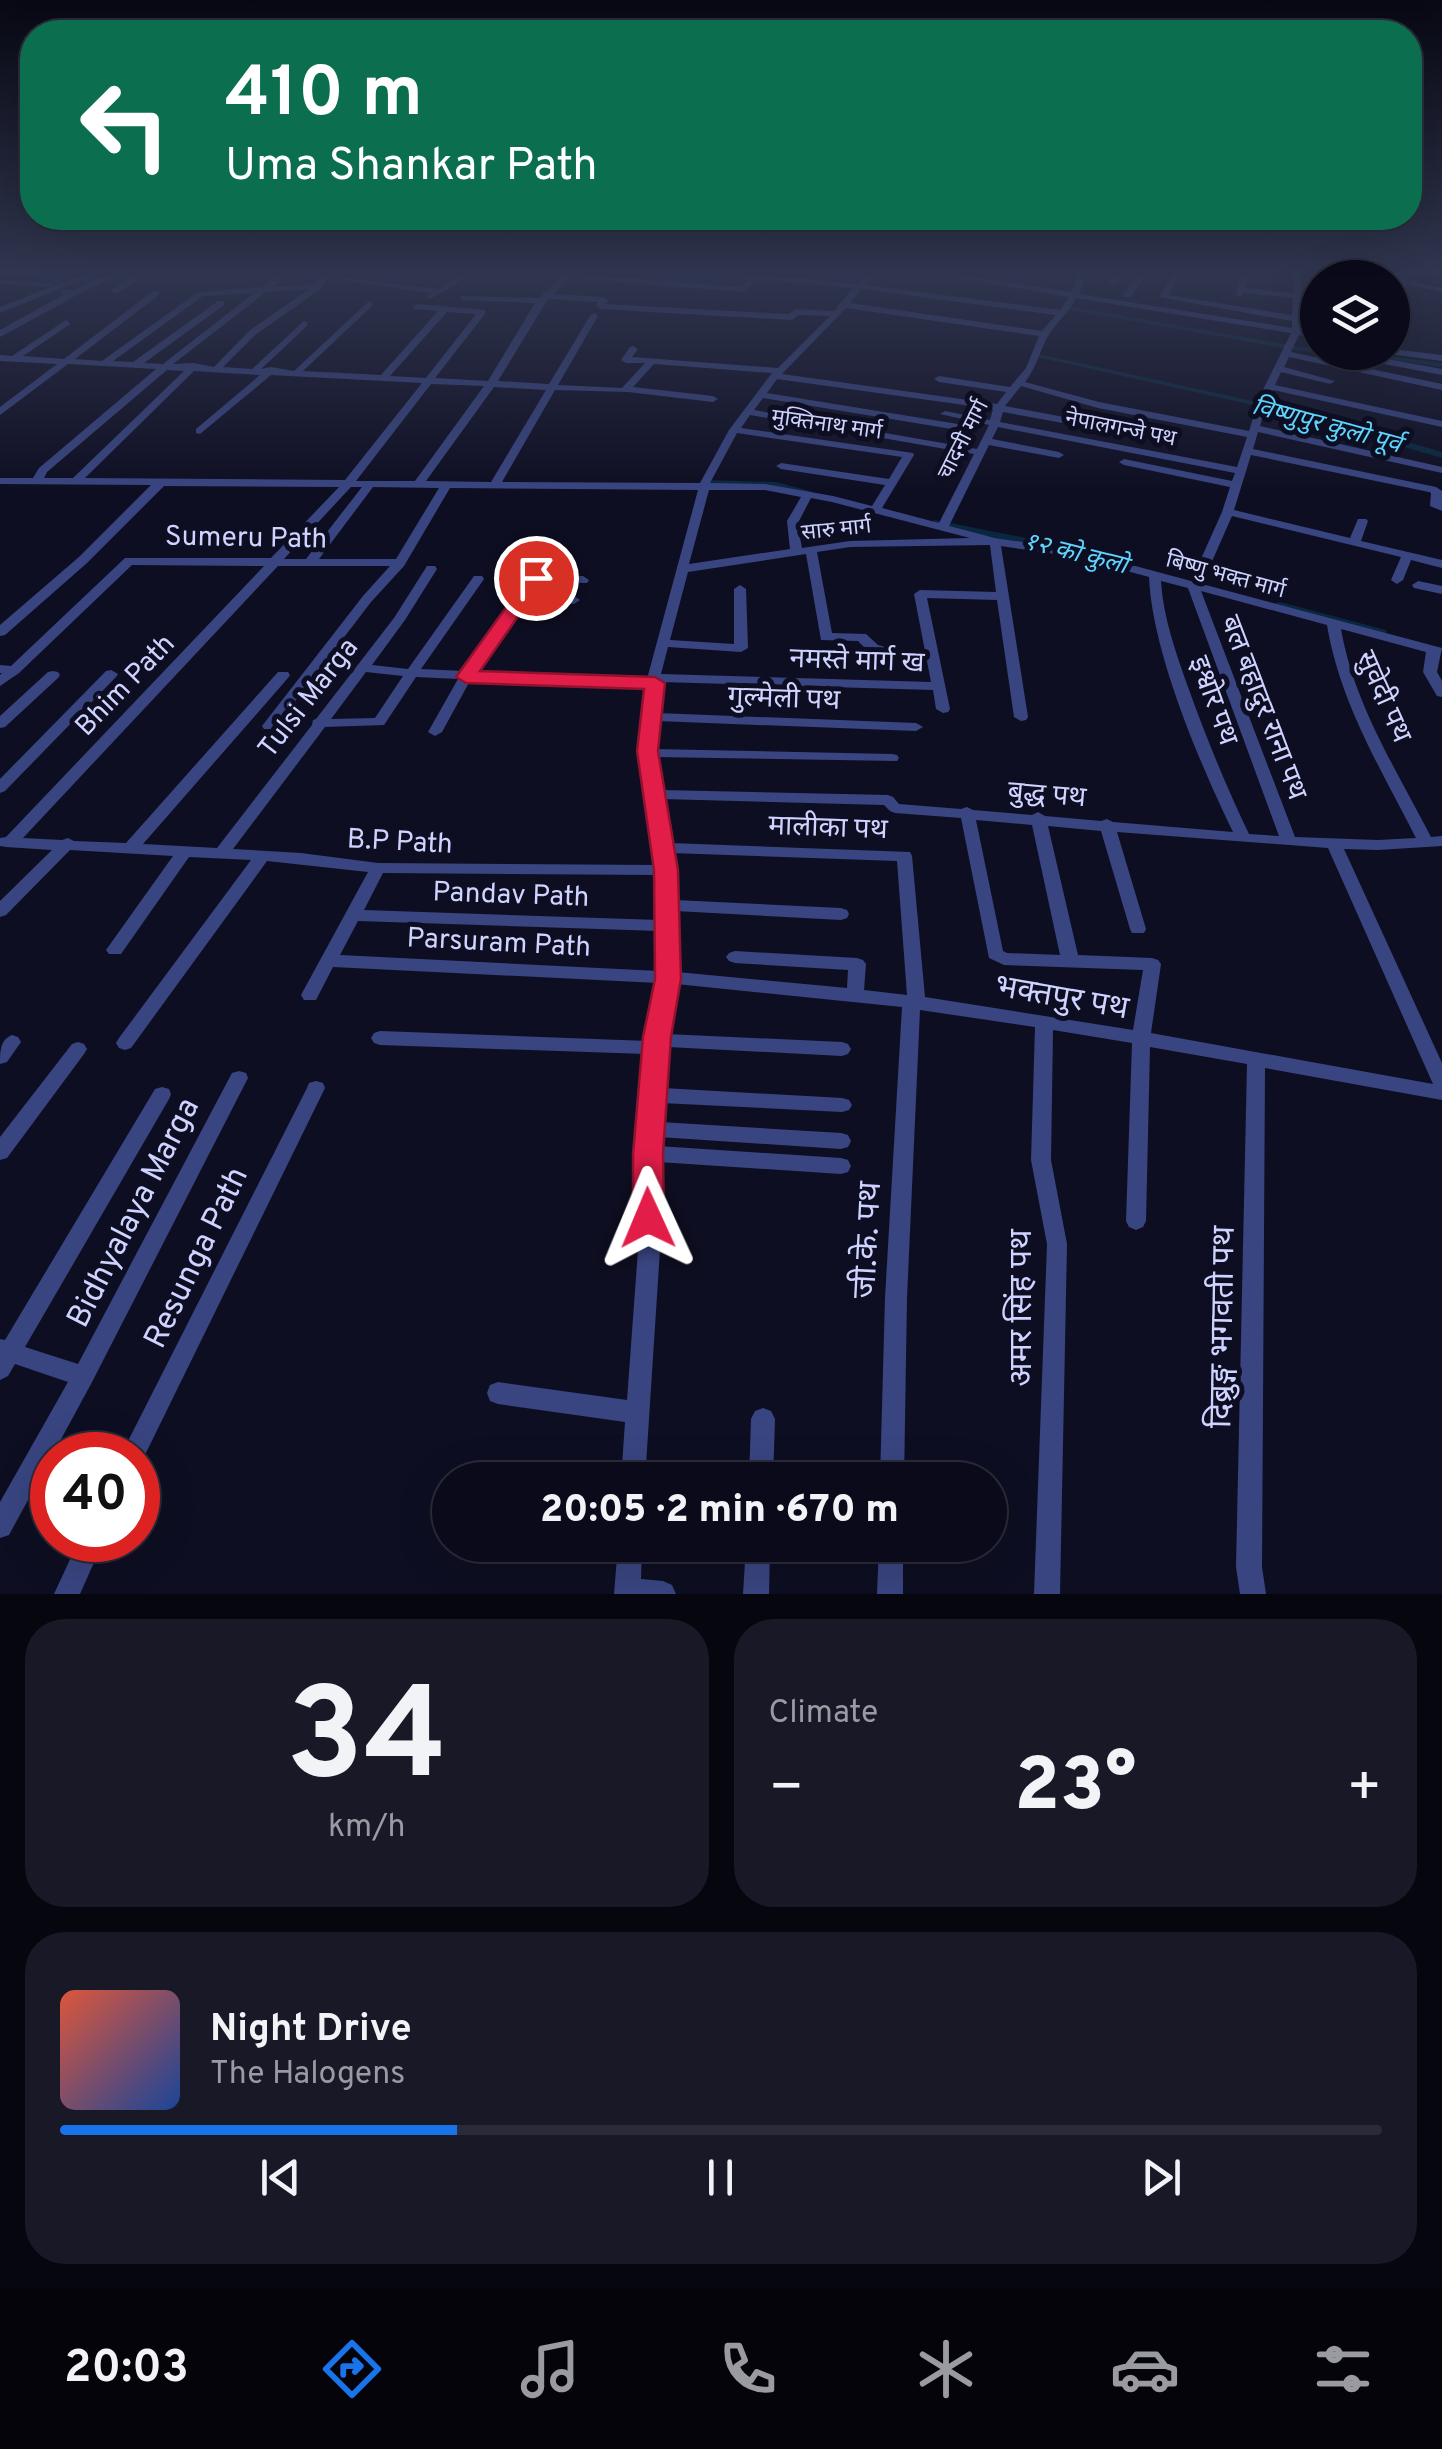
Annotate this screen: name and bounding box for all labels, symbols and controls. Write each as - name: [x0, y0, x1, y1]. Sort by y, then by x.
- text: 410 m: [225, 52, 423, 141]
- icon: left: [60, 60, 190, 190]
- text: Uma Shankar Path: [225, 139, 598, 196]
- map controls: [1300, 260, 1410, 370]
- button: layers: [1300, 260, 1410, 370]
- water label: विष्णुपुर कुलो पूर्व: [1248, 391, 1410, 464]
- street label: चादनी मार्ग: [932, 394, 996, 484]
- street label: मुक्तिनाथ मार्ग: [770, 403, 885, 447]
- street label: नेपालगन्जे पथ: [1063, 404, 1180, 454]
- street label: सारु मार्ग: [800, 512, 874, 548]
- street label: Sumeru Path: [164, 520, 327, 558]
- water label: १२ को कुलो: [1020, 526, 1135, 584]
- pin: [494, 536, 579, 621]
- street label: बिष्णु भक्त मार्ग: [1163, 547, 1289, 606]
- icon: arrive: [509, 551, 564, 606]
- street label: बल बहादुर राना पथ: [1211, 611, 1314, 806]
- street label: Bhim Path: [69, 627, 184, 745]
- street label: Tulsi Marga: [251, 632, 368, 766]
- street label: नमस्ते मार्ग ख: [789, 641, 926, 682]
- street label: सुवेदी पथ: [1346, 645, 1420, 750]
- street label: इश्वोर पथ: [1180, 651, 1246, 751]
- street label: गुल्मेली पथ: [727, 679, 842, 720]
- street label: बुद्ध पथ: [1006, 775, 1089, 817]
- street label: मालीका पथ: [768, 808, 889, 849]
- street label: B.P Path: [346, 822, 454, 864]
- street label: Pandav Path: [432, 875, 590, 917]
- street label: Parsuram Path: [406, 921, 592, 967]
- street label: भक्तपुर पथ: [991, 968, 1132, 1030]
- street label: Bidhyalaya Marga: [59, 1092, 210, 1335]
- street label: Resunga Path: [137, 1161, 259, 1356]
- position arrow: [596, 1166, 700, 1270]
- street label: जी.के. पथ: [845, 1180, 892, 1300]
- street label: दिब्रुङ्ग भगवती पथ: [1201, 1225, 1246, 1429]
- street label: अमर सिंह पथ: [1002, 1229, 1043, 1387]
- speed limit sign: 40: [30, 1432, 160, 1562]
- text: 20:05 · 2 min · 670 m: [540, 1487, 899, 1536]
- text: 34: [286, 1660, 447, 1825]
- text: Climate: [769, 1694, 878, 1734]
- text: 23°: [1014, 1742, 1136, 1837]
- text: −: [769, 1755, 804, 1825]
- text: +: [1347, 1755, 1382, 1825]
- text: km/h: [328, 1808, 406, 1848]
- text: Night Drive: [210, 2006, 412, 2055]
- text: The Halogens: [210, 2055, 405, 2095]
- icon: previous: [253, 2150, 308, 2205]
- icon: pause: [693, 2150, 748, 2205]
- icon: next: [1134, 2150, 1189, 2205]
- icon: directions: [317, 2334, 387, 2404]
- icon: music: [515, 2334, 585, 2404]
- icon: phone: [713, 2334, 783, 2404]
- icon: climate: [911, 2334, 981, 2404]
- icon: car: [1110, 2334, 1180, 2404]
- icon: filters: [1308, 2334, 1378, 2404]
- text: 20:03: [64, 2341, 189, 2398]

